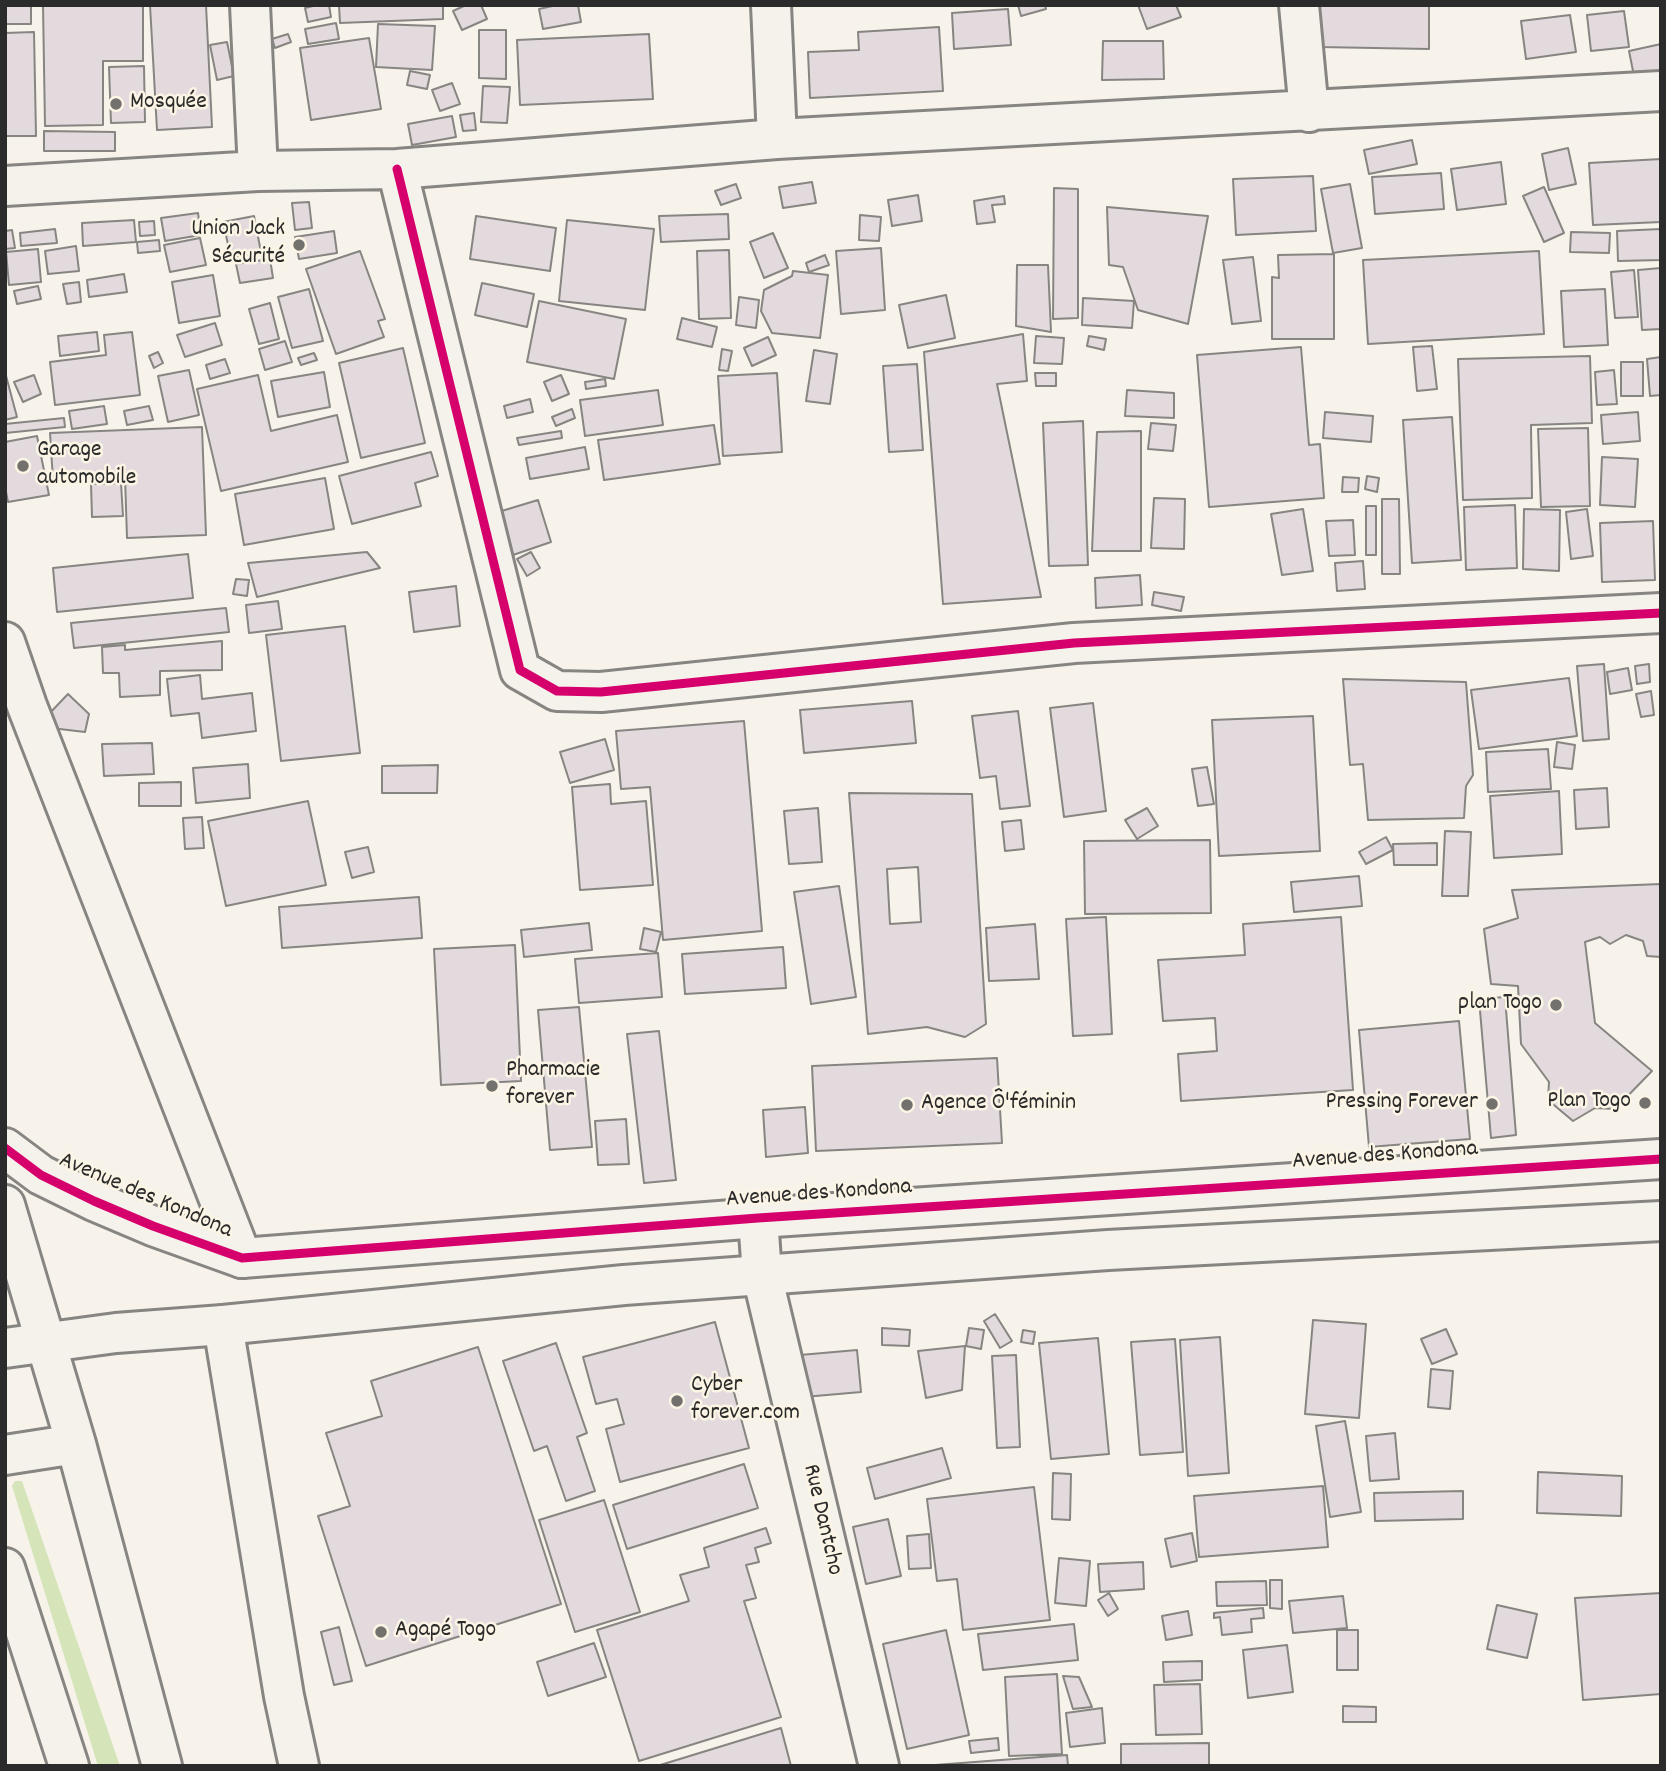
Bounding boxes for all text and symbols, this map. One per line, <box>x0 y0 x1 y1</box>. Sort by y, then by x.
place label: Mosquée <box>130 90 207 118</box>
marker: Mosquée <box>108 96 124 112</box>
place label: Union Jack Sécurité <box>191 217 285 273</box>
marker: Union Jack Sécurité <box>291 237 307 253</box>
place label: Garage automobile <box>37 438 136 494</box>
marker: Garage automobile <box>15 458 31 474</box>
place label: plan Togo <box>1458 991 1542 1019</box>
marker: plan Togo <box>1548 997 1564 1013</box>
place label: Pharmacie forever <box>506 1058 600 1114</box>
marker: Pharmacie forever <box>484 1078 500 1094</box>
place label: Plan Togo <box>1547 1089 1631 1117</box>
place label: Pressing Forever <box>1326 1090 1478 1118</box>
place label: Agence Ô'féminin <box>921 1091 1076 1119</box>
marker: Plan Togo <box>1637 1095 1653 1111</box>
marker: Pressing Forever <box>1484 1096 1500 1112</box>
marker: Agence Ô'féminin <box>899 1097 915 1113</box>
street label: Avenue des Kondona <box>1291 1136 1479 1178</box>
street label: Avenue des Kondona <box>54 1147 236 1247</box>
street label: Avenue des Kondona <box>725 1174 913 1216</box>
place label: Cyber forever.com <box>691 1373 800 1429</box>
marker: Cyber forever.com <box>669 1393 685 1409</box>
street label: Rue Dantcho <box>794 1462 848 1578</box>
place label: Agapé Togo <box>395 1618 496 1646</box>
marker: Agapé Togo <box>373 1624 389 1640</box>

